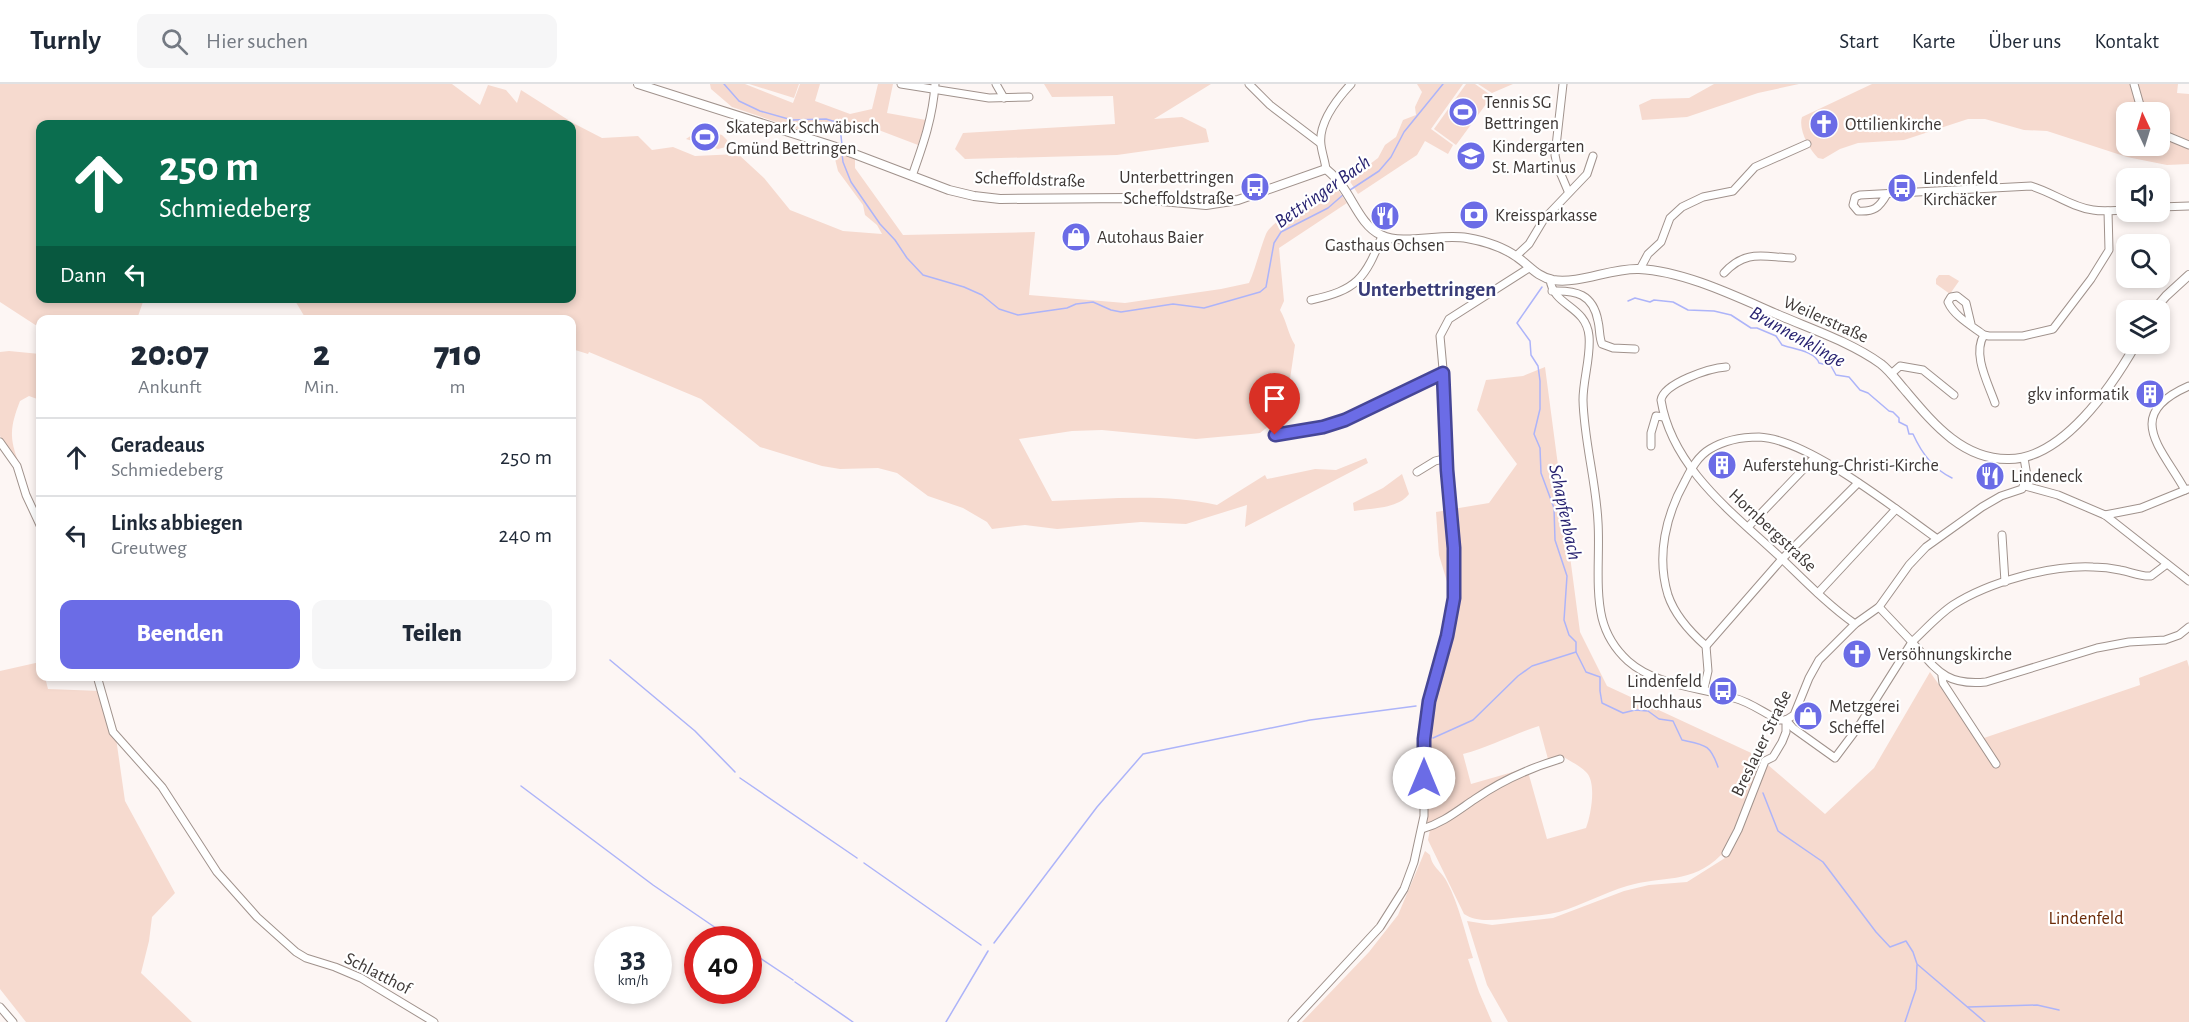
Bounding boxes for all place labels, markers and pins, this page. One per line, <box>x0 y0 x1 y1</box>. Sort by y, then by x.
place label: Tennis SG Bettringen <box>1484 94 1559 133</box>
sports icon: Tennis SG Bettringen <box>1447 96 1479 128</box>
church icon: Ottilienkirche <box>1808 108 1840 140</box>
place label: Ottilienkirche <box>1845 116 1942 134</box>
place label: Skatepark Schwäbisch Gmünd Bettringen <box>726 119 879 158</box>
sports icon: Skatepark Schwäbisch Gmünd Bettringen <box>689 121 721 153</box>
place label: Kindergarten St. Martinus <box>1492 138 1584 177</box>
school or university icon: Kindergarten St. Martinus <box>1455 140 1487 172</box>
place label: Unterbettringen Scheffoldstraße <box>1119 169 1234 208</box>
place label: Lindenfeld Kirchäcker <box>1923 170 1998 209</box>
bus stop icon: Unterbettringen Scheffoldstraße <box>1239 171 1271 203</box>
bus stop icon: Lindenfeld Kirchäcker <box>1886 172 1918 204</box>
bank icon: Kreissparkasse <box>1458 199 1490 231</box>
restaurant icon: Gasthaus Ochsen <box>1369 200 1401 232</box>
place label: Kreissparkasse <box>1495 207 1597 225</box>
shop icon: Autohaus Baier <box>1060 221 1092 253</box>
place label: Autohaus Baier <box>1097 229 1204 247</box>
place label: Gasthaus Ochsen <box>1325 237 1445 255</box>
pin <box>1249 373 1300 435</box>
building icon: gkv informatik <box>2134 378 2166 410</box>
place label: gkv informatik <box>2027 386 2130 404</box>
building icon: Auferstehung-Christi-Kirche <box>1706 449 1738 481</box>
place label: Auferstehung-Christi-Kirche <box>1743 457 1939 475</box>
restaurant icon: Lindeneck <box>1974 460 2006 492</box>
place label: Lindeneck <box>2011 468 2083 486</box>
church icon: Versöhnungskirche <box>1841 638 1873 670</box>
place label: Versöhnungskirche <box>1878 646 2012 664</box>
place label: Lindenfeld Hochhaus <box>1627 673 1702 712</box>
bus stop icon: Lindenfeld Hochhaus <box>1707 675 1739 707</box>
place label: Metzgerei Scheffel <box>1829 698 1900 737</box>
shop icon: Metzgerei Scheffel <box>1792 700 1824 732</box>

